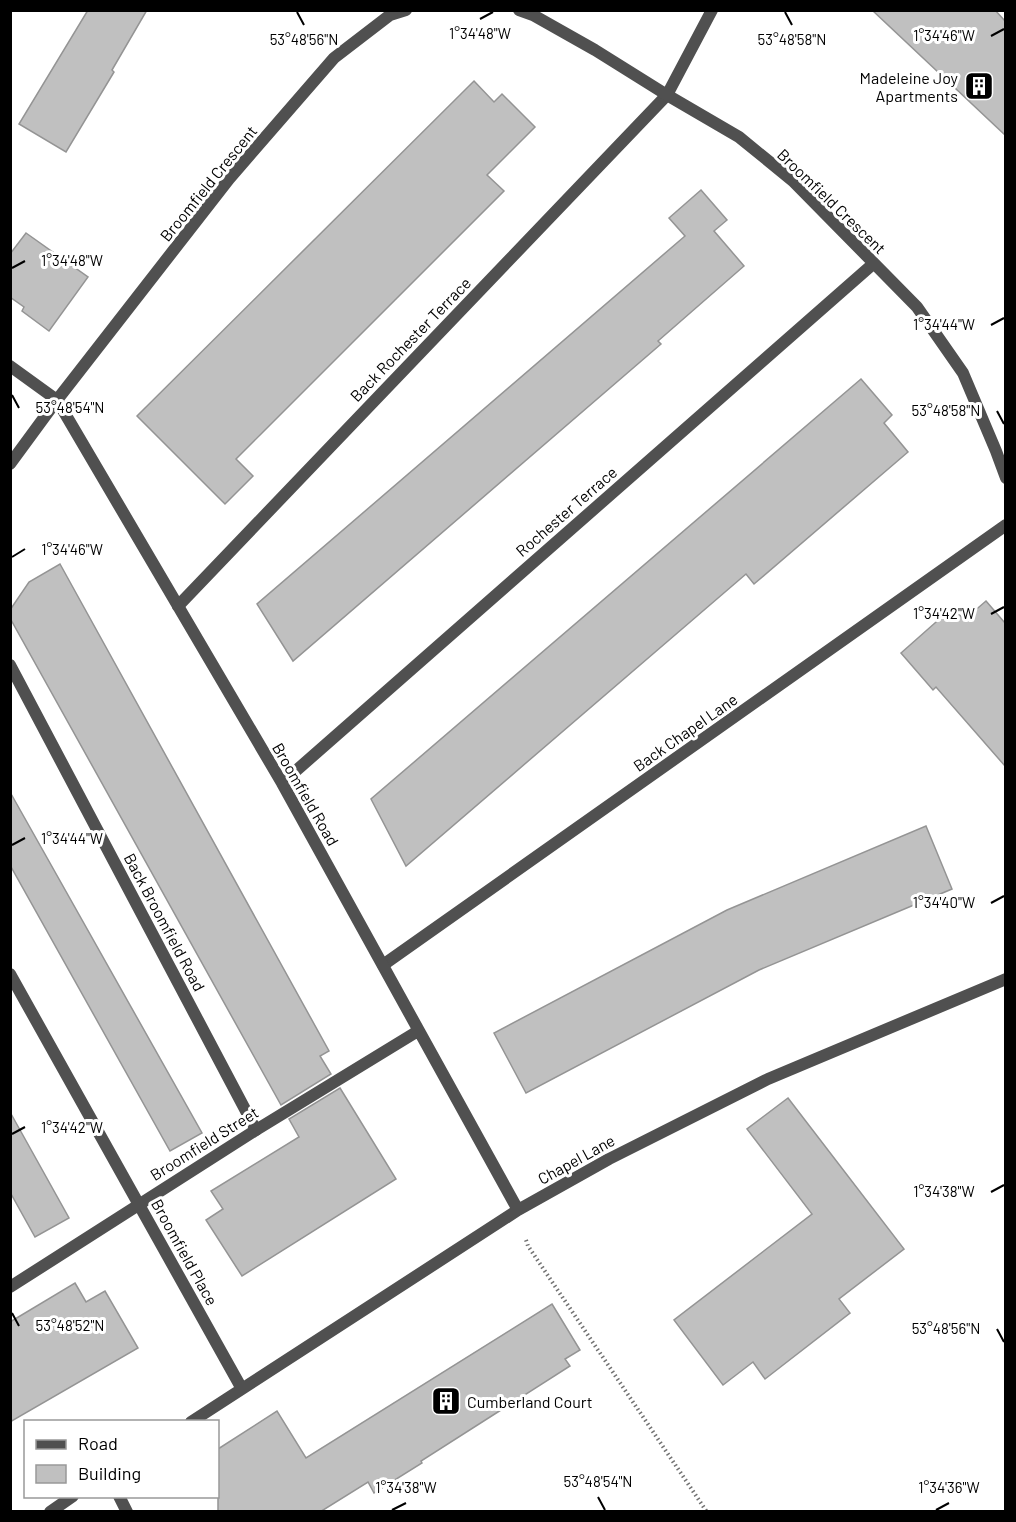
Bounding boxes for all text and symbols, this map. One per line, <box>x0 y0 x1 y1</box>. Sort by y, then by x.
text: 1°34'48"W <box>449 24 511 42</box>
text: 1°34'46"W <box>913 26 975 44</box>
text: 53°48'56"N <box>270 30 338 48</box>
text: 53°48'58"N <box>758 30 826 48</box>
place label: Madeleine Joy Apartments <box>860 68 959 105</box>
building icon: Madeleine Joy Apartments <box>963 70 995 102</box>
street label: Broomfield Crescent <box>156 121 260 245</box>
street label: Broomfield Crescent <box>774 144 890 258</box>
text: 1°34'48"W <box>41 251 103 269</box>
street label: Back Rochester Terrace <box>346 273 474 405</box>
text: 1°34'44"W <box>913 315 975 333</box>
text: 53°48'54"N <box>35 398 105 416</box>
text: 53°48'58"N <box>912 401 980 419</box>
street label: Rochester Terrace <box>512 462 620 560</box>
text: 1°34'46"W <box>41 540 103 558</box>
text: 1°34'42"W <box>913 604 975 622</box>
street label: Back Chapel Lane <box>629 689 741 775</box>
street label: Broomfield Road <box>269 739 343 849</box>
text: 1°34'44"W <box>41 829 103 847</box>
street label: Back Broomfield Road <box>121 850 209 994</box>
text: 1°34'40"W <box>913 893 975 911</box>
street label: Broomfield Street <box>146 1102 262 1184</box>
text: 1°34'42"W <box>41 1118 103 1136</box>
street label: Chapel Lane <box>534 1130 618 1188</box>
text: 1°34'38"W <box>913 1182 975 1200</box>
street label: Broomfield Place <box>148 1196 222 1308</box>
text: 53°48'52"N <box>35 1316 105 1334</box>
text: 53°48'56"N <box>912 1319 980 1337</box>
building icon: Cumberland Court <box>430 1385 462 1417</box>
place label: Cumberland Court <box>467 1392 593 1411</box>
legend <box>24 1420 219 1498</box>
text: Road <box>78 1432 118 1454</box>
text: Building <box>78 1462 141 1484</box>
text: 53°48'54"N <box>563 1472 633 1490</box>
text: 1°34'38"W <box>375 1478 437 1496</box>
text: 1°34'36"W <box>918 1478 980 1496</box>

